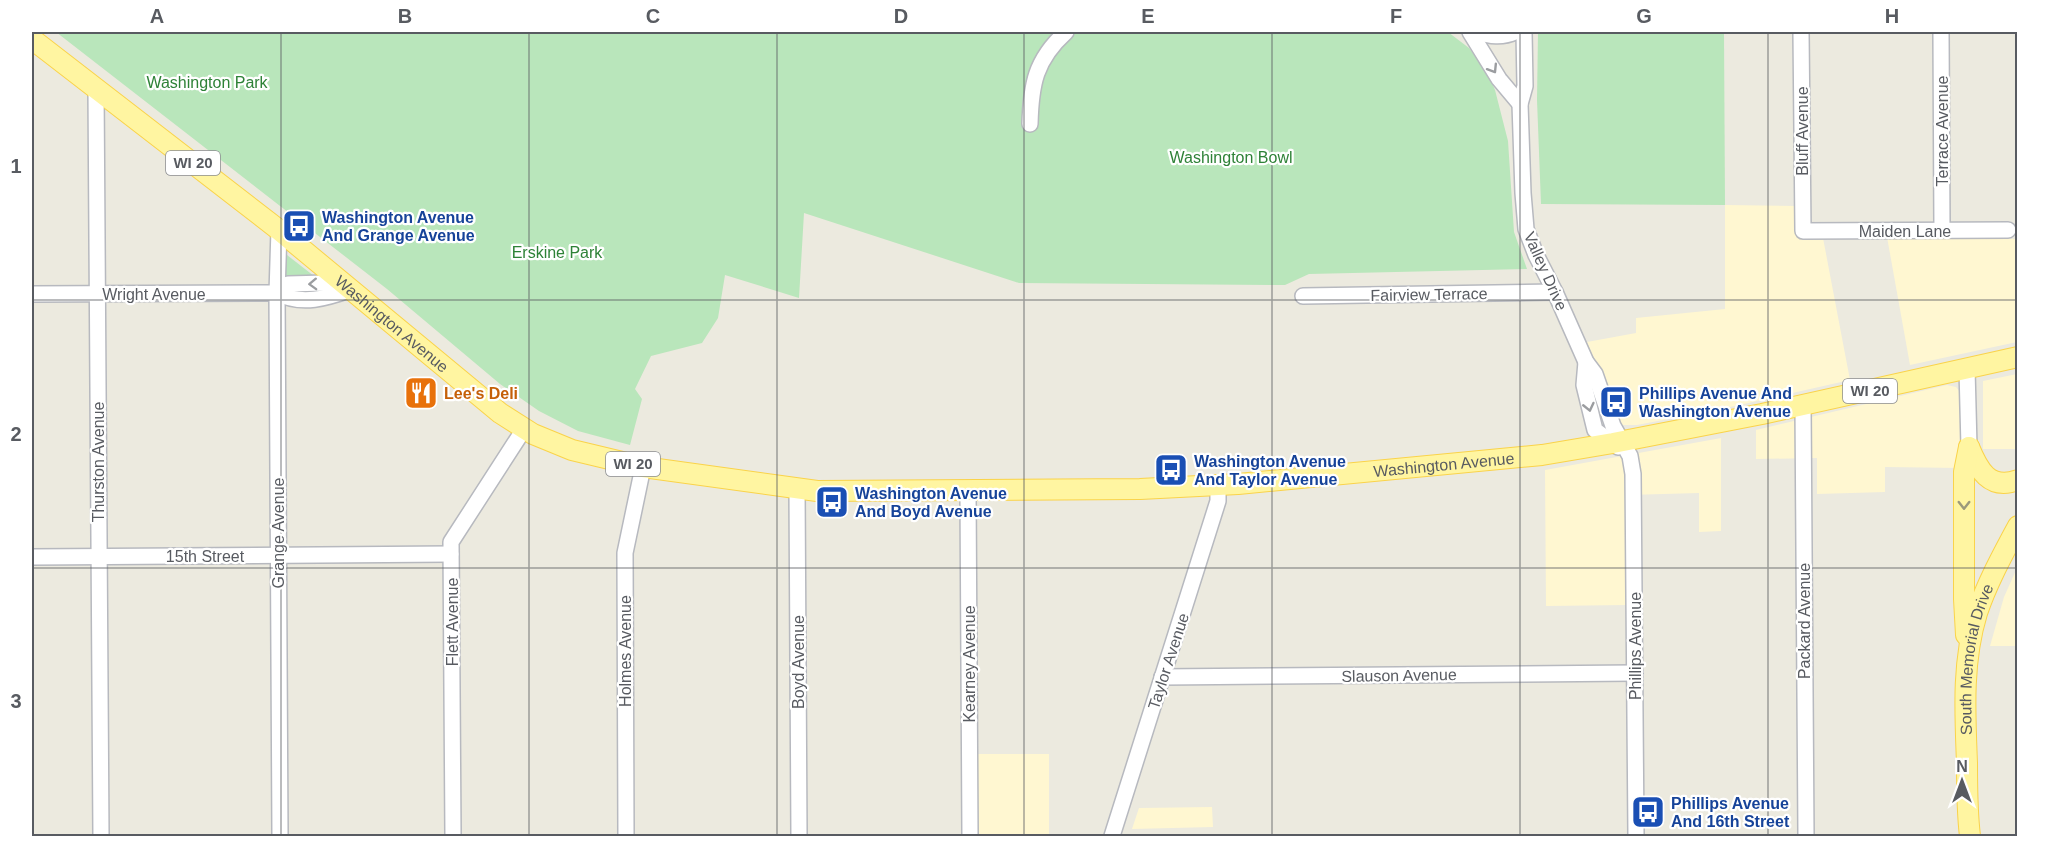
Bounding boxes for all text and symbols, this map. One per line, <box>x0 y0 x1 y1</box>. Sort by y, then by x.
text: A <box>150 5 164 27</box>
text: B <box>398 5 412 27</box>
text: C <box>646 5 660 27</box>
text: D <box>894 5 908 27</box>
text: E <box>1141 5 1155 27</box>
text: F <box>1390 5 1402 27</box>
text: G <box>1636 5 1652 27</box>
text: H <box>1885 5 1899 27</box>
one-way arrow <box>1486 63 1498 73</box>
park label: Washington Park <box>146 74 269 91</box>
street label: Terrace Avenue <box>1934 75 1951 186</box>
street label: Bluff Avenue <box>1794 86 1811 176</box>
park label: Washington Bowl <box>1169 149 1293 166</box>
road number: WI 20 <box>166 151 220 175</box>
text: 1 <box>10 155 22 177</box>
bus stop icon: Washington Avenue And Grange Avenue <box>281 208 317 244</box>
place label: Washington Avenue And Grange Avenue <box>322 209 475 244</box>
street label: Maiden Lane <box>1859 223 1951 240</box>
street label: Valley Drive <box>1521 229 1570 313</box>
park label: Erskine Park <box>512 244 603 261</box>
street label: Washington Avenue <box>332 272 452 376</box>
one-way arrow <box>309 277 318 290</box>
street label: Fairview Terrace <box>1370 285 1488 304</box>
street label: Wright Avenue <box>102 286 206 303</box>
restaurant icon: Lee's Deli <box>403 375 439 411</box>
road number: WI 20 <box>1843 379 1897 403</box>
bus stop icon: Phillips Avenue And Washington Avenue <box>1598 384 1634 420</box>
place label: Lee's Deli <box>444 385 518 402</box>
place label: Phillips Avenue And Washington Avenue <box>1639 385 1792 420</box>
street label: Thurston Avenue <box>90 402 107 522</box>
one-way arrow <box>1582 402 1595 412</box>
text: 2 <box>10 423 22 445</box>
street label: Washington Avenue <box>1373 450 1515 480</box>
road number: WI 20 <box>606 452 660 476</box>
bus stop icon: Washington Avenue And Taylor Avenue <box>1153 452 1189 488</box>
place label: Washington Avenue And Taylor Avenue <box>1194 453 1346 488</box>
street label: Grange Avenue <box>270 477 287 588</box>
bus stop icon: Washington Avenue And Boyd Avenue <box>814 484 850 520</box>
place label: Washington Avenue And Boyd Avenue <box>855 485 1007 520</box>
one-way arrow <box>1958 500 1970 509</box>
street label: 15th Street <box>166 548 245 565</box>
street label: Packard Avenue <box>1796 563 1813 679</box>
street label: Flett Avenue <box>444 578 461 666</box>
street label: South Memorial Drive <box>1957 581 1997 735</box>
street label: Phillips Avenue <box>1627 592 1644 700</box>
street label: Holmes Avenue <box>617 595 634 707</box>
street label: Kearney Avenue <box>961 605 978 723</box>
street label: Taylor Avenue <box>1145 611 1192 711</box>
street label: Boyd Avenue <box>790 615 807 709</box>
street label: Slauson Avenue <box>1341 666 1457 685</box>
text: 3 <box>10 690 22 712</box>
north arrow <box>1932 751 1992 811</box>
text: N <box>1956 758 1968 775</box>
bus stop icon: Phillips Avenue And 16th Street <box>1630 794 1666 830</box>
place label: Phillips Avenue And 16th Street <box>1671 795 1790 830</box>

